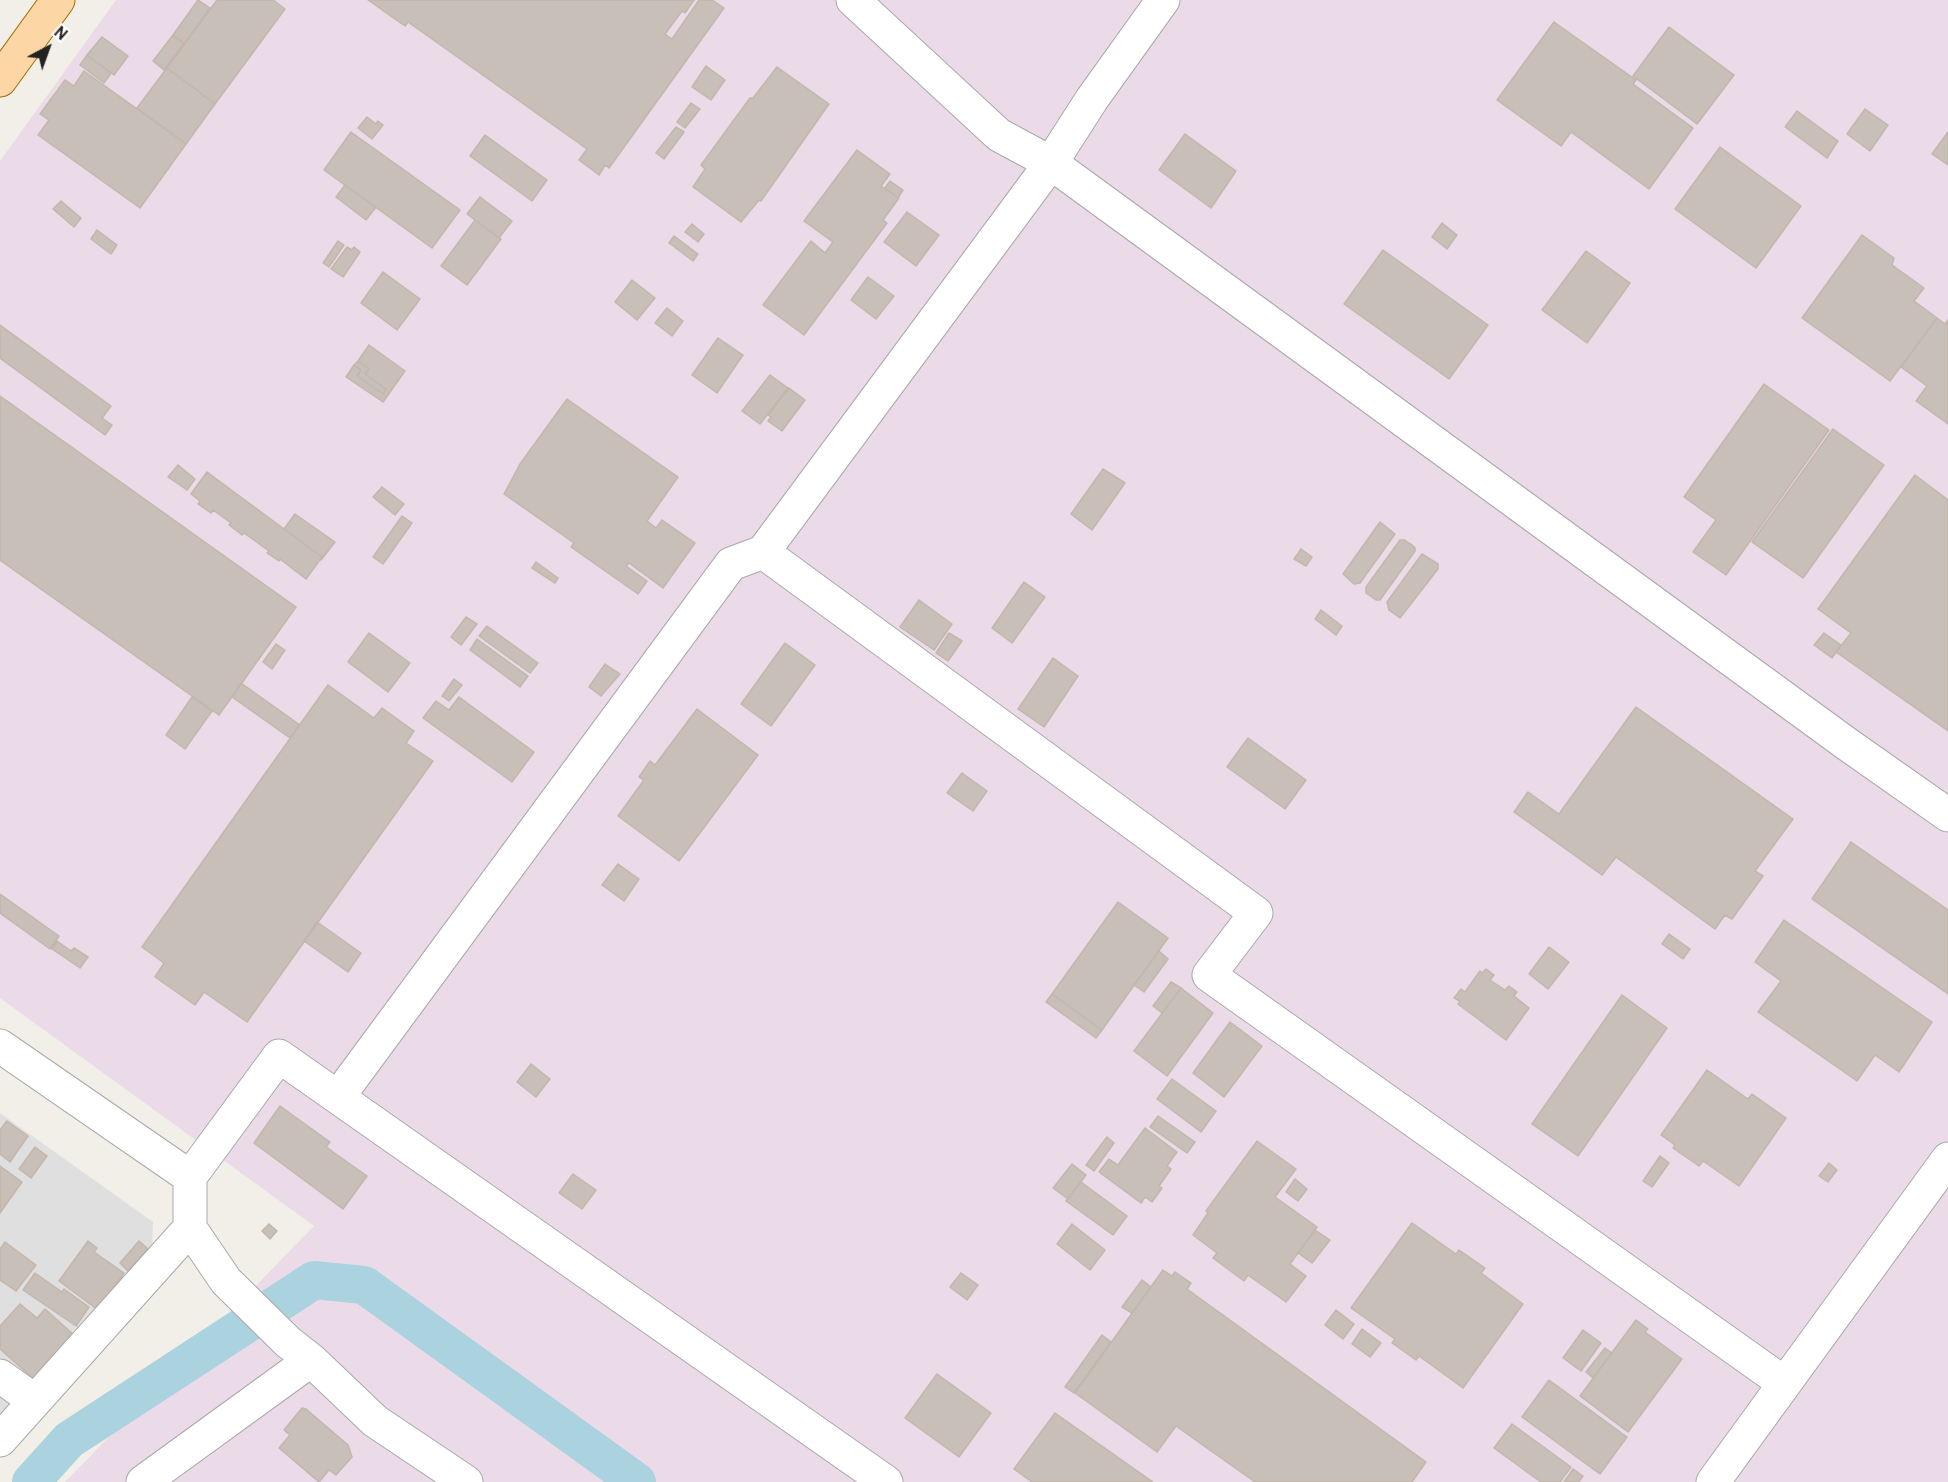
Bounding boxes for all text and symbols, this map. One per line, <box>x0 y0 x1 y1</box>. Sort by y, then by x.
north arrow <box>18 18 78 78</box>
text: N <box>49 23 71 46</box>

